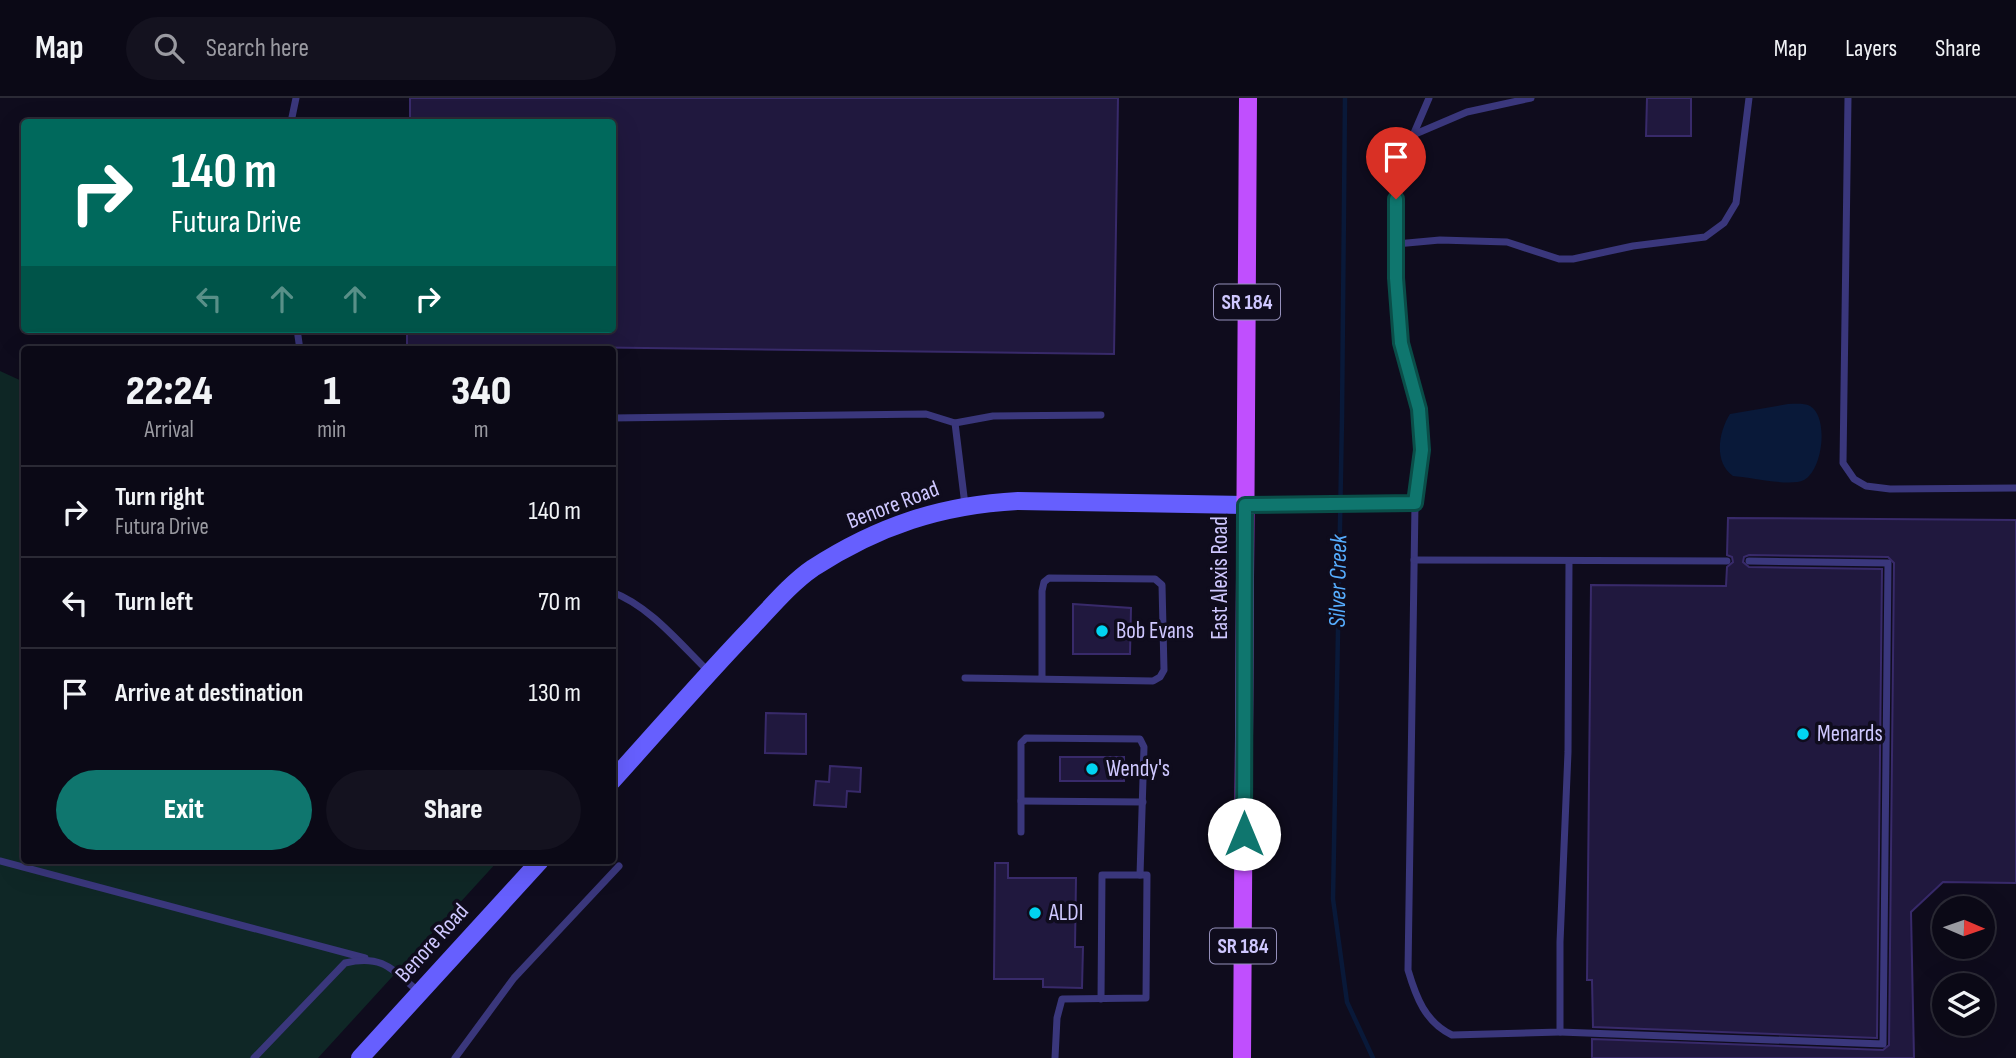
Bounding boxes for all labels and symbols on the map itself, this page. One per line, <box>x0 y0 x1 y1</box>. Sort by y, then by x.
pin <box>1366 127 1426 199</box>
road number: SR 184 <box>1214 284 1280 320</box>
street label: Benore Road <box>843 475 943 535</box>
street label: East Alexis Road <box>1206 516 1234 640</box>
water label: Silver Creek <box>1323 533 1353 628</box>
place label: Bob Evans <box>1116 617 1194 645</box>
marker: Bob Evans <box>1094 623 1110 639</box>
place label: Menards <box>1817 720 1883 748</box>
marker: Menards <box>1795 726 1811 742</box>
place label: Wendy's <box>1106 755 1170 783</box>
marker: Wendy's <box>1084 761 1100 777</box>
position arrow <box>1207 797 1281 871</box>
north arrow <box>1932 896 1995 959</box>
street label: Benore Road <box>389 898 475 988</box>
place label: ALDI <box>1048 899 1083 927</box>
marker: ALDI <box>1027 905 1043 921</box>
road number: SR 184 <box>1210 928 1276 964</box>

